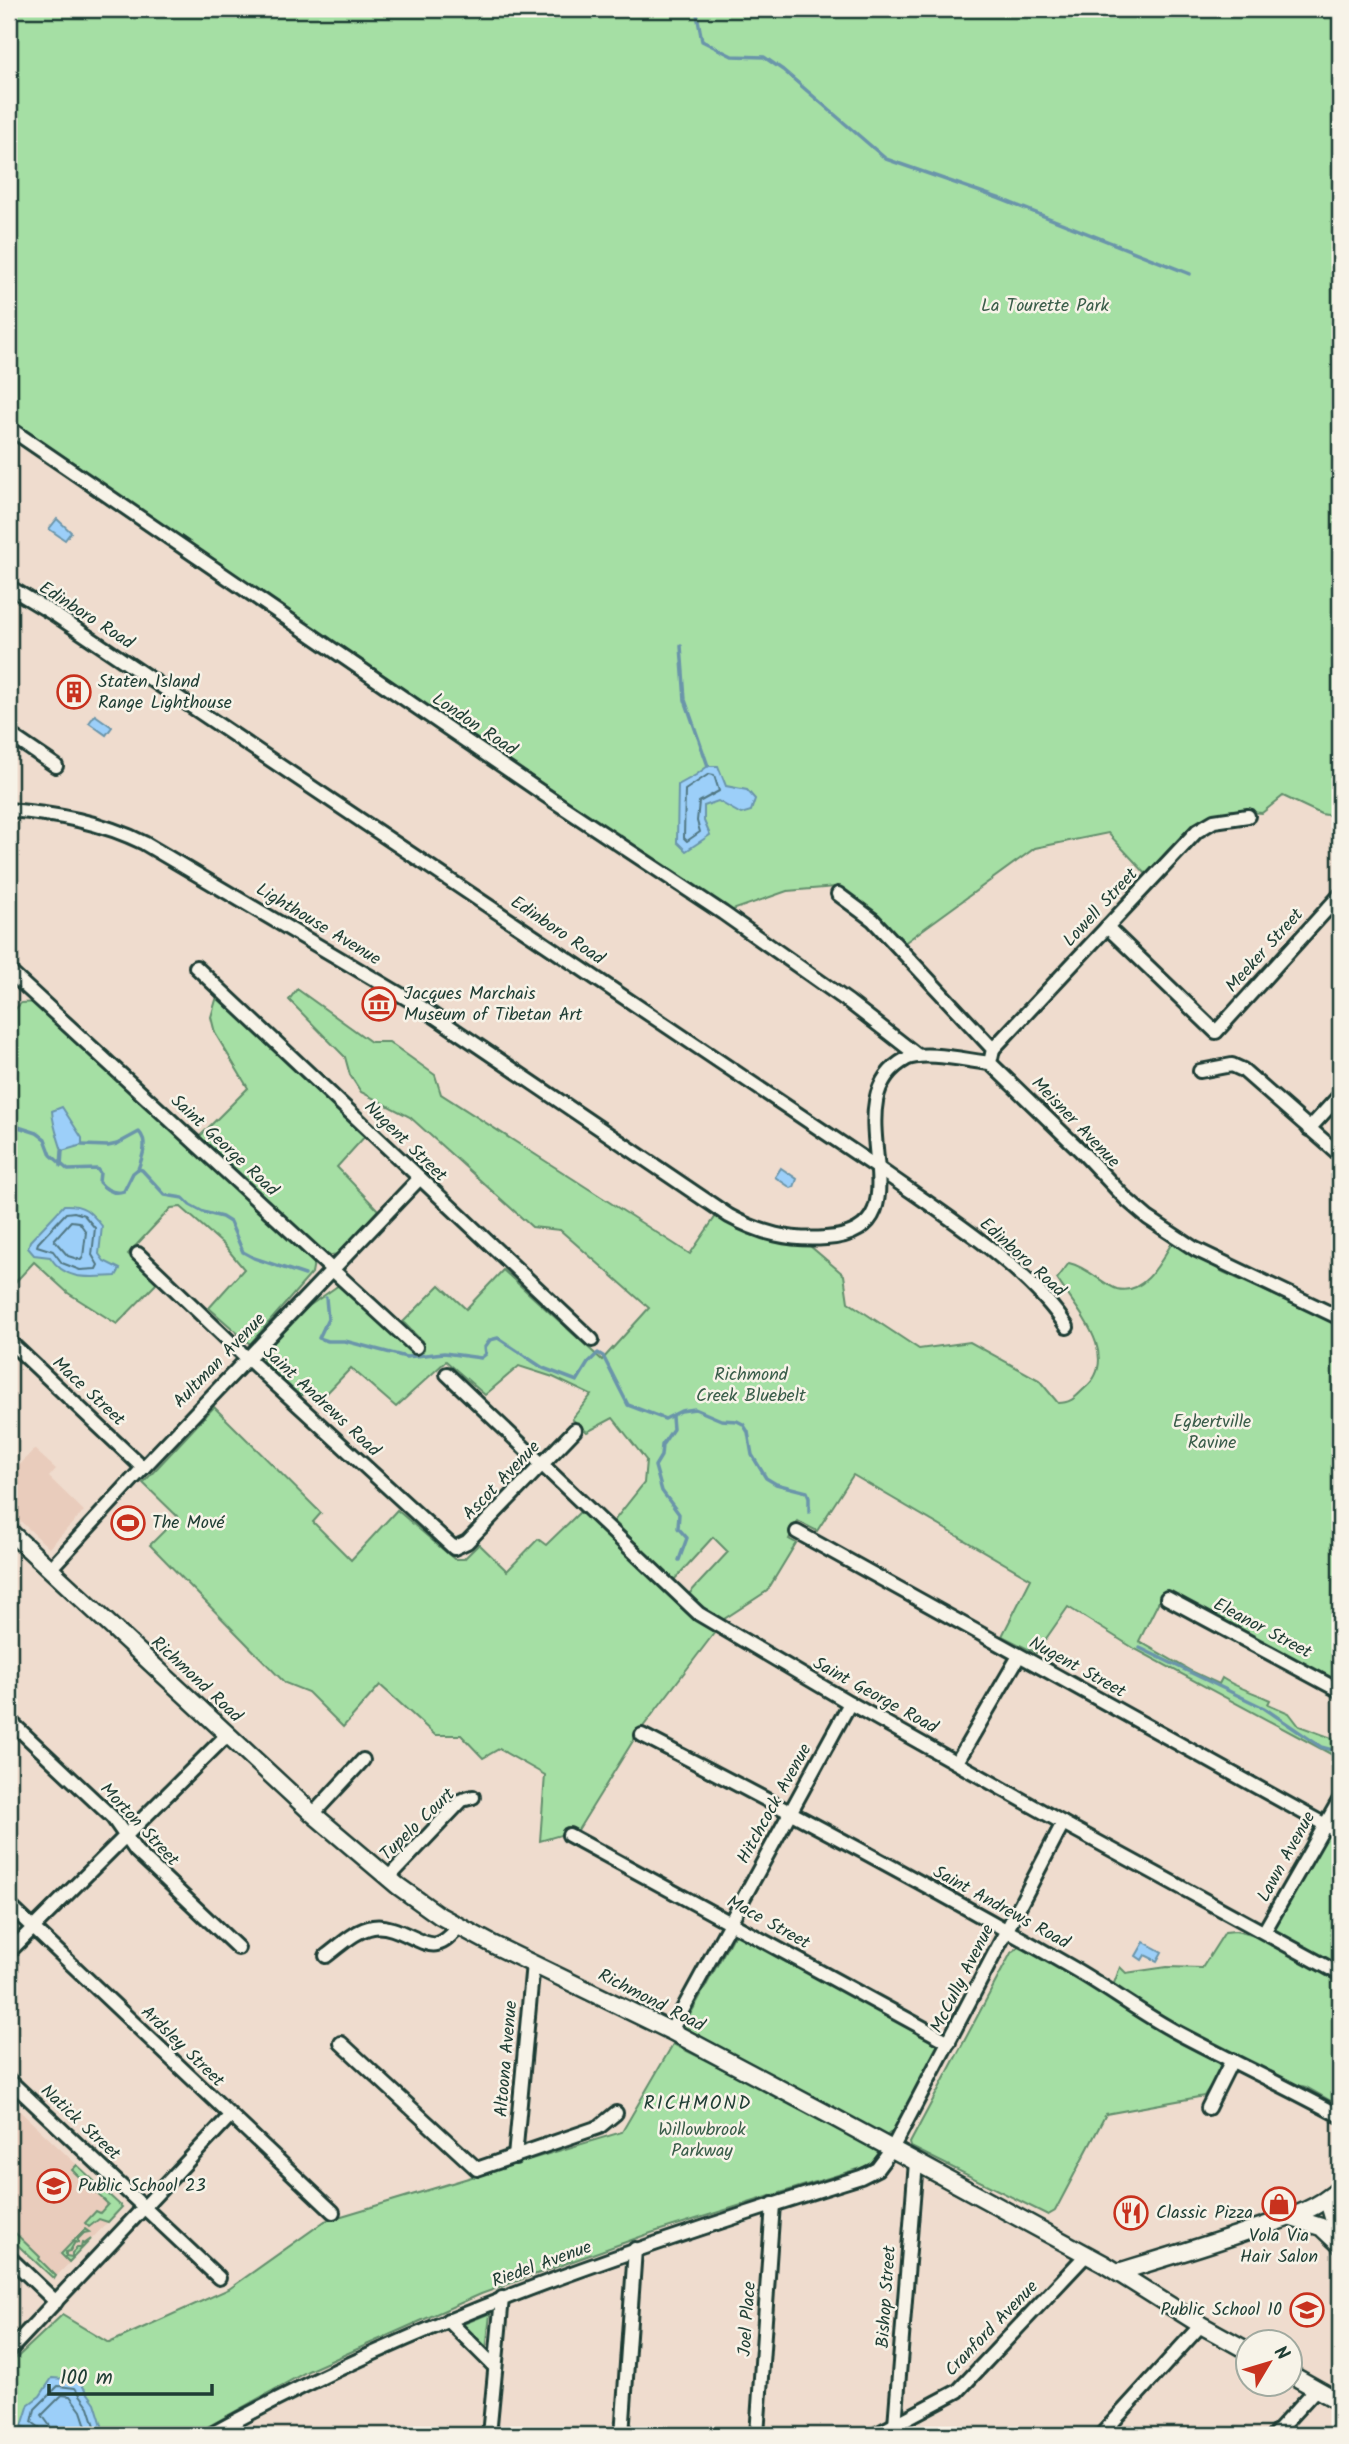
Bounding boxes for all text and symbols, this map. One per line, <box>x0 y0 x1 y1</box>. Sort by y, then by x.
park label: La Tourette Park <box>981 292 1109 321</box>
street label: Edinboro Road <box>33 574 140 658</box>
place label: Staten Island Range Lighthouse <box>98 668 232 718</box>
building icon: Staten Island Range Lighthouse <box>55 673 93 711</box>
street label: London Road <box>425 686 523 765</box>
street label: Lowell Street <box>1056 861 1146 954</box>
street label: Lighthouse Avenue <box>250 876 386 974</box>
street label: Edinboro Road <box>504 889 611 974</box>
street label: Meeker Street <box>1219 901 1312 1000</box>
place label: Jacques Marchais Museum of Tibetan Art <box>404 980 584 1030</box>
museum icon: Jacques Marchais Museum of Tibetan Art <box>360 985 398 1023</box>
street label: Meisner Avenue <box>1024 1070 1126 1176</box>
street label: Saint George Road <box>163 1088 286 1205</box>
street label: Nugent Street <box>356 1094 454 1190</box>
street label: Edinboro Road <box>972 1211 1073 1306</box>
street label: Aultman Avenue <box>167 1306 273 1416</box>
street label: Saint Andrews Road <box>255 1339 387 1465</box>
street label: Mace Street <box>45 1350 132 1435</box>
park label: Richmond Creek Bluebelt <box>696 1361 807 1411</box>
park label: Egbertville Ravine <box>1173 1408 1251 1458</box>
street label: Ascot Avenue <box>456 1434 548 1528</box>
sports icon: The Mové <box>109 1504 147 1542</box>
place label: The Mové <box>152 1509 226 1538</box>
street label: Eleanor Street <box>1207 1591 1317 1668</box>
street label: Nugent Street <box>1023 1629 1132 1707</box>
street label: Richmond Road <box>143 1630 249 1731</box>
street label: Saint George Road <box>807 1650 944 1743</box>
street label: Hitchcock Avenue <box>730 1738 820 1870</box>
street label: Morton Street <box>92 1776 186 1874</box>
street label: Tupelo Court <box>374 1781 463 1869</box>
street label: Lawn Avenue <box>1250 1806 1324 1908</box>
street label: Saint Andrews Road <box>927 1858 1076 1958</box>
street label: Mace Street <box>721 1888 816 1958</box>
street label: McCully Avenue <box>923 1919 1003 2039</box>
street label: Richmond Road <box>592 1962 711 2041</box>
street label: Ardsley Street <box>133 1999 231 2095</box>
street label: Altoona Avenue <box>487 2000 527 2118</box>
street label: Natick Street <box>33 2078 128 2169</box>
district label: RICHMOND <box>644 2089 752 2119</box>
park label: Willowbrook Parkway <box>658 2116 746 2166</box>
school or university icon: Public School 23 <box>35 2167 73 2205</box>
place label: Public School 23 <box>78 2172 206 2201</box>
shop icon: Vola Via Hair Salon <box>1260 2185 1298 2223</box>
restaurant icon: Classic Pizza <box>1112 2194 1150 2232</box>
place label: Classic Pizza <box>1156 2199 1253 2228</box>
place label: Vola Via Hair Salon <box>1240 2222 1318 2272</box>
street label: Riedel Avenue <box>488 2233 596 2297</box>
street label: Bishop Street <box>869 2244 905 2349</box>
street label: Cranford Avenue <box>938 2274 1046 2384</box>
street label: Joel Place <box>731 2281 765 2357</box>
school or university icon: Public School 10 <box>1288 2291 1326 2329</box>
place label: Public School 10 <box>1160 2296 1282 2325</box>
north arrow <box>1234 2328 1304 2398</box>
text: N <box>1265 2340 1296 2368</box>
scale bar <box>49 2353 212 2397</box>
text: 100 m <box>60 2362 113 2395</box>

